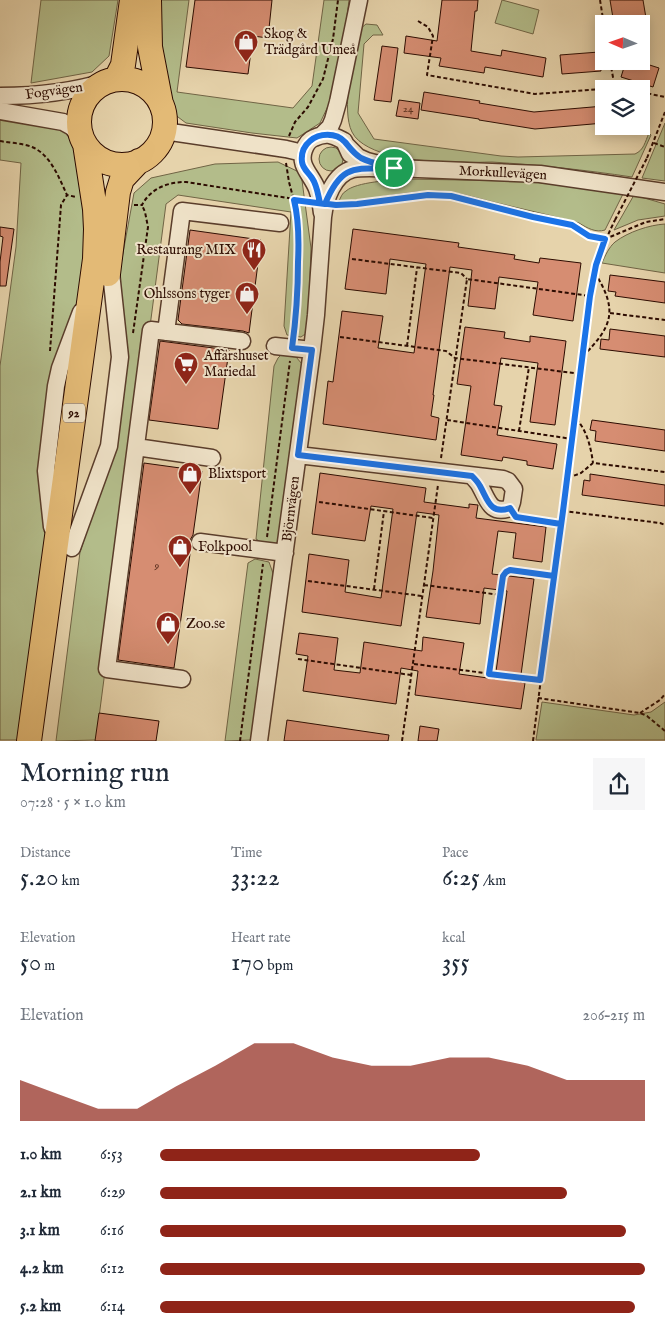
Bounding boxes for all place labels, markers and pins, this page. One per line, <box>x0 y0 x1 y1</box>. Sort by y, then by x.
place label: Skog & Trädgård Umeå <box>264 25 357 59</box>
shop icon: Skog & Trädgård Umeå <box>233 29 259 63</box>
pin <box>373 147 415 189</box>
restaurant icon: Restaurang MIX <box>241 237 267 271</box>
place label: Restaurang MIX <box>136 241 237 259</box>
shop icon: Ohlssons tyger <box>234 281 260 315</box>
place label: Ohlssons tyger <box>144 285 230 303</box>
place label: Affärshuset Mariedal <box>203 347 269 381</box>
supermarket icon: Affärshuset Mariedal <box>173 351 199 385</box>
shop icon: Blixtsport <box>177 461 203 495</box>
place label: Blixtsport <box>208 465 267 483</box>
shop icon: Folkpool <box>167 534 193 568</box>
place label: Folkpool <box>198 538 252 556</box>
shop icon: Zoo.se <box>155 611 181 645</box>
place label: Zoo.se <box>186 615 226 633</box>

